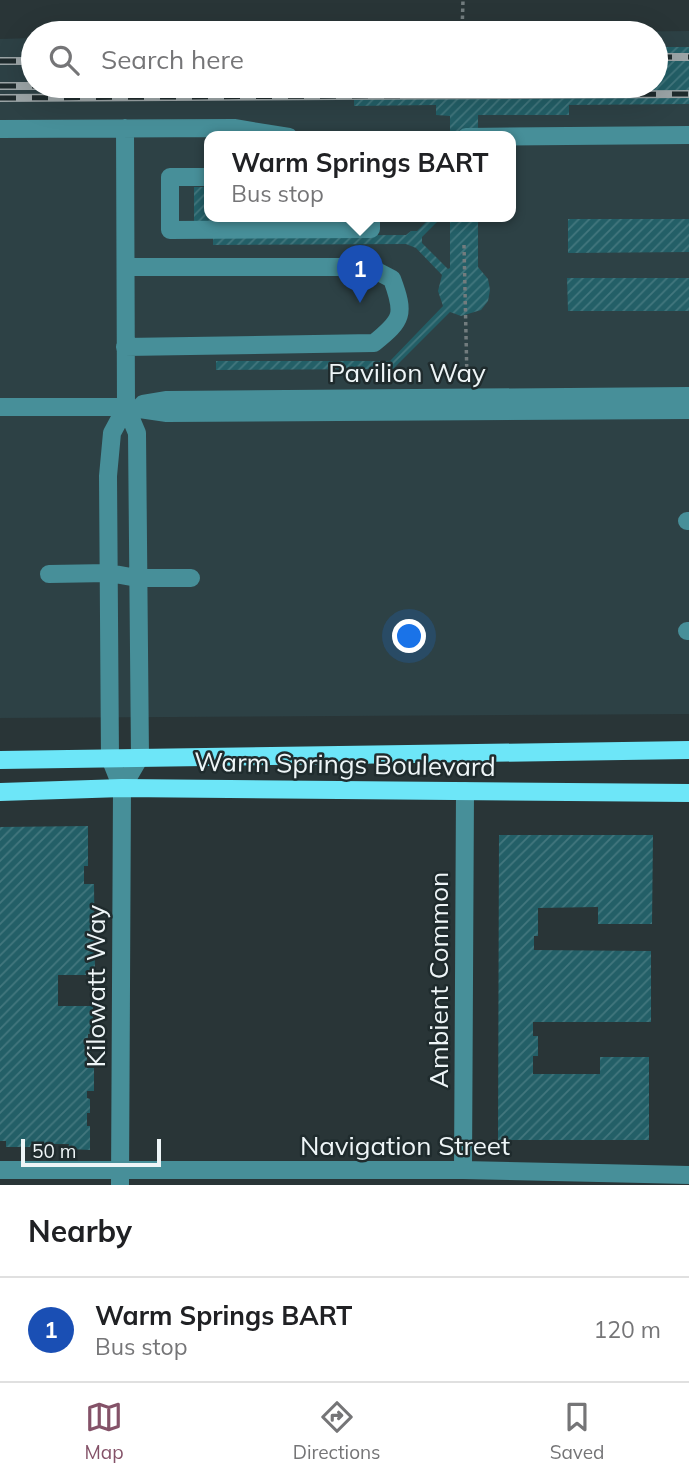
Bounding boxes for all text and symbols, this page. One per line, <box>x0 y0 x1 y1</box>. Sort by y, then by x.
search box <box>21 21 668 98</box>
icon: search <box>45 41 83 79</box>
text: Search here <box>101 43 244 76</box>
popup <box>204 131 516 222</box>
text: Warm Springs BART <box>231 146 489 179</box>
text: Bus stop <box>231 179 324 208</box>
pin: 1 <box>337 245 383 303</box>
street label: Pavilion Way <box>328 356 486 389</box>
your location <box>392 619 426 653</box>
street label: Warm Springs Boulevard <box>194 745 496 783</box>
street label: Ambient Common <box>422 872 455 1088</box>
street label: Kilowatt Way <box>79 904 112 1067</box>
street label: Navigation Street <box>300 1129 510 1162</box>
scale bar <box>21 1136 161 1168</box>
text: 50 m <box>32 1139 76 1163</box>
text: Nearby <box>28 1212 132 1250</box>
text: Warm Springs BART <box>95 1299 352 1332</box>
text: 1 <box>44 1315 58 1344</box>
text: 120 m <box>593 1315 661 1344</box>
text: Bus stop <box>95 1332 187 1361</box>
tab: Map <box>85 1398 124 1464</box>
tab: Directions <box>293 1398 381 1464</box>
tab: Saved <box>550 1398 604 1464</box>

